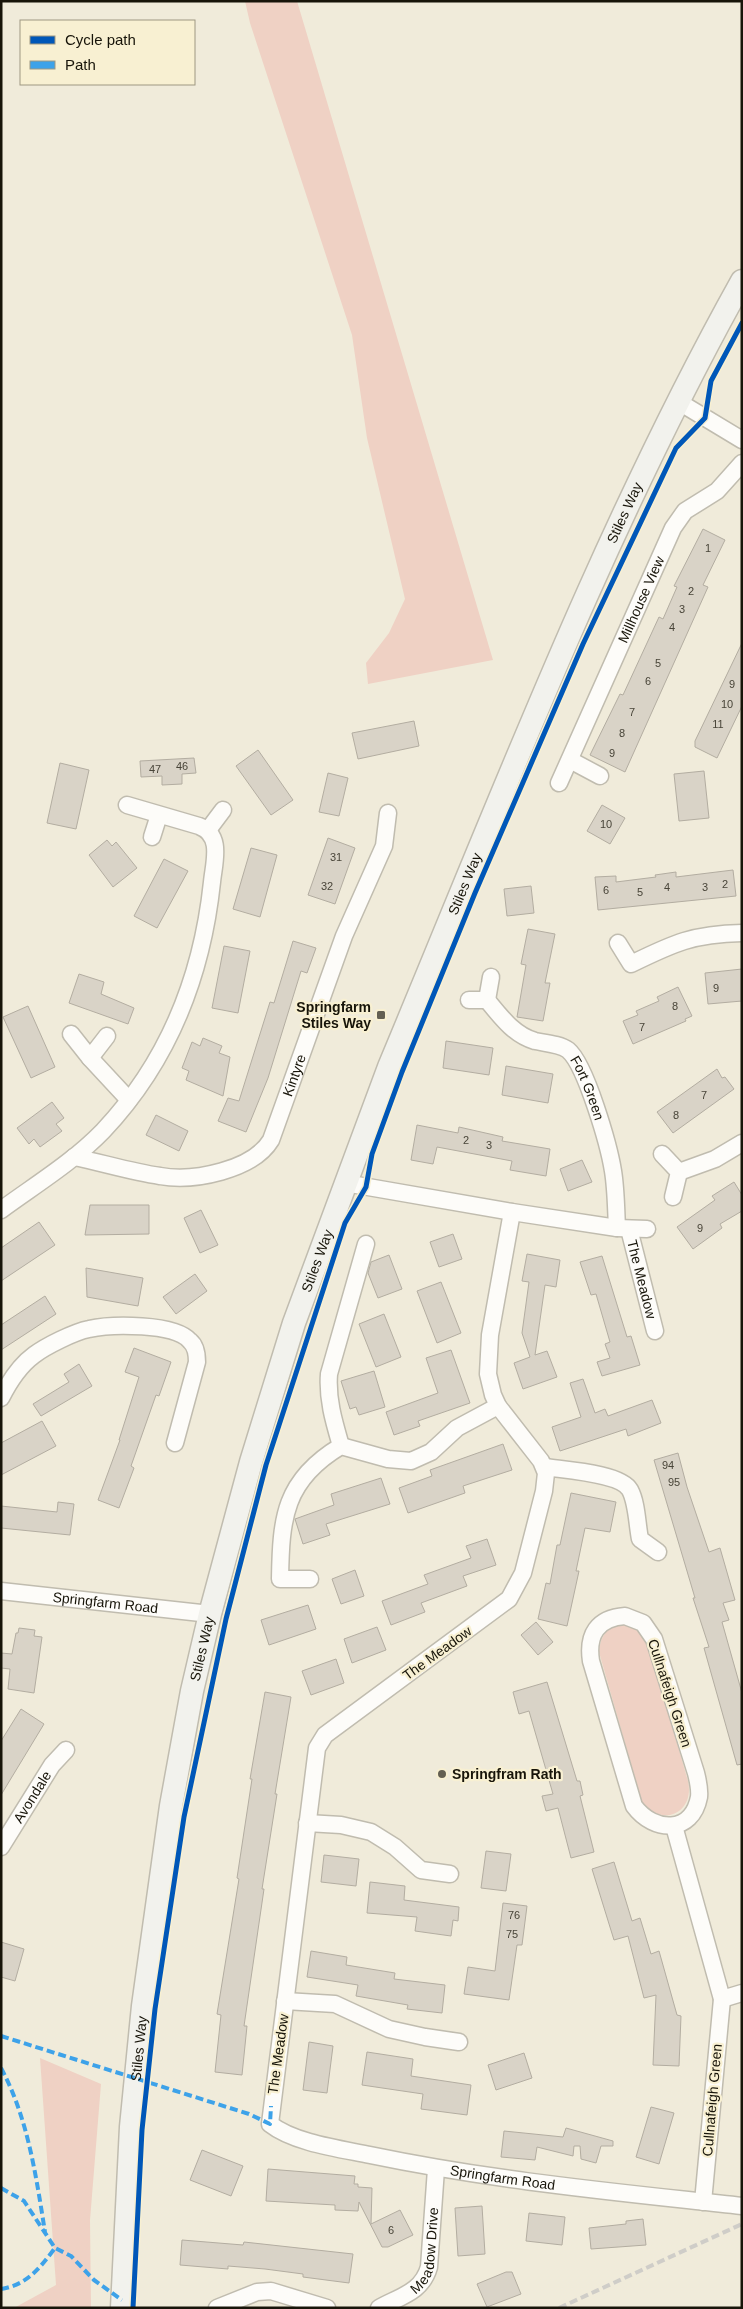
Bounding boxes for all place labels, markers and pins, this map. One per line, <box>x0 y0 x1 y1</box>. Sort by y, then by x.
place label: Springfarm Stiles Way <box>296 999 371 1031</box>
marker: Springfarm Stiles Way <box>375 1009 387 1021</box>
place label: Springfram Rath <box>452 1766 562 1782</box>
marker: Springfram Rath <box>436 1768 448 1780</box>

